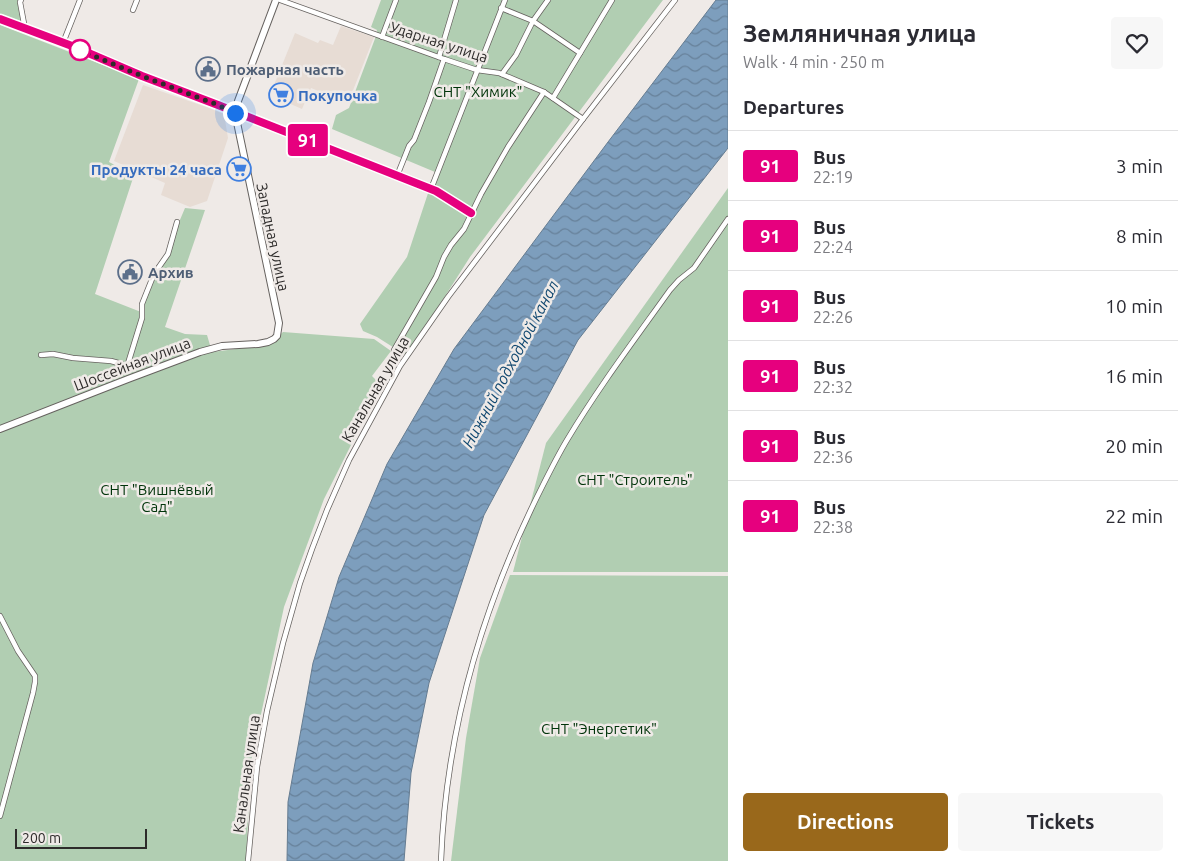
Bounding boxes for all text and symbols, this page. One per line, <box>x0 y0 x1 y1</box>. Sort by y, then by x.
button: heart <box>1111 17 1163 69</box>
street label: Ударная улица <box>388 18 490 66</box>
text: Земляничная улица <box>743 20 976 47</box>
unlabelled marker <box>69 39 91 61</box>
text: Walk · 4 min · 250 m <box>743 53 885 71</box>
public building icon: Пожарная часть <box>195 56 221 82</box>
place label: Пожарная часть <box>226 61 344 78</box>
supermarket icon: Покупочка <box>268 82 294 108</box>
park label: СНТ "Химик" <box>433 83 523 100</box>
place label: Покупочка <box>298 87 377 104</box>
text: Departures <box>743 96 844 118</box>
your location <box>223 101 248 126</box>
line badge: 91 <box>286 124 330 156</box>
text: 91 <box>298 130 318 150</box>
text: Bus <box>813 146 846 168</box>
text: 3 min <box>1116 155 1163 177</box>
supermarket icon: Продукты 24 часа <box>226 156 252 182</box>
text: 91 <box>760 156 781 176</box>
place label: Продукты 24 часа <box>91 161 222 178</box>
text: 22:19 <box>813 168 853 186</box>
street label: Западная улица <box>253 181 293 293</box>
text: Bus <box>813 216 846 238</box>
text: 8 min <box>1116 225 1163 247</box>
text: 91 <box>760 226 781 246</box>
text: 22:24 <box>813 238 853 256</box>
public building icon: Архив <box>117 259 143 285</box>
place label: Архив <box>148 264 194 281</box>
water label: Нижний подходной канал <box>458 277 562 451</box>
text: Bus <box>813 286 846 308</box>
text: 10 min <box>1105 295 1163 317</box>
text: 91 <box>760 296 781 316</box>
text: 22:26 <box>813 308 853 326</box>
street label: Канальная улица <box>338 333 412 445</box>
street label: Шоссейная улица <box>71 334 193 394</box>
text: Bus <box>813 356 846 378</box>
text: 16 min <box>1105 365 1163 387</box>
text: 91 <box>760 366 781 386</box>
text: 22:32 <box>813 378 853 396</box>
text: Bus <box>813 426 846 448</box>
text: 20 min <box>1105 435 1163 457</box>
text: 91 <box>760 436 781 456</box>
text: 22:36 <box>813 448 853 466</box>
park label: СНТ "Строитель" <box>577 471 693 488</box>
park label: СНТ "Вишнёвый Сад" <box>100 481 214 515</box>
text: Bus <box>813 496 846 518</box>
text: 22 min <box>1105 505 1163 527</box>
text: 91 <box>760 506 781 526</box>
text: 22:38 <box>813 518 853 536</box>
street label: Канальная улица <box>229 714 263 834</box>
park label: СНТ "Энергетик" <box>541 720 657 737</box>
button: Directions <box>743 793 948 851</box>
button: Tickets <box>958 793 1163 851</box>
scale bar <box>15 826 148 849</box>
text: 200 m <box>22 830 61 846</box>

